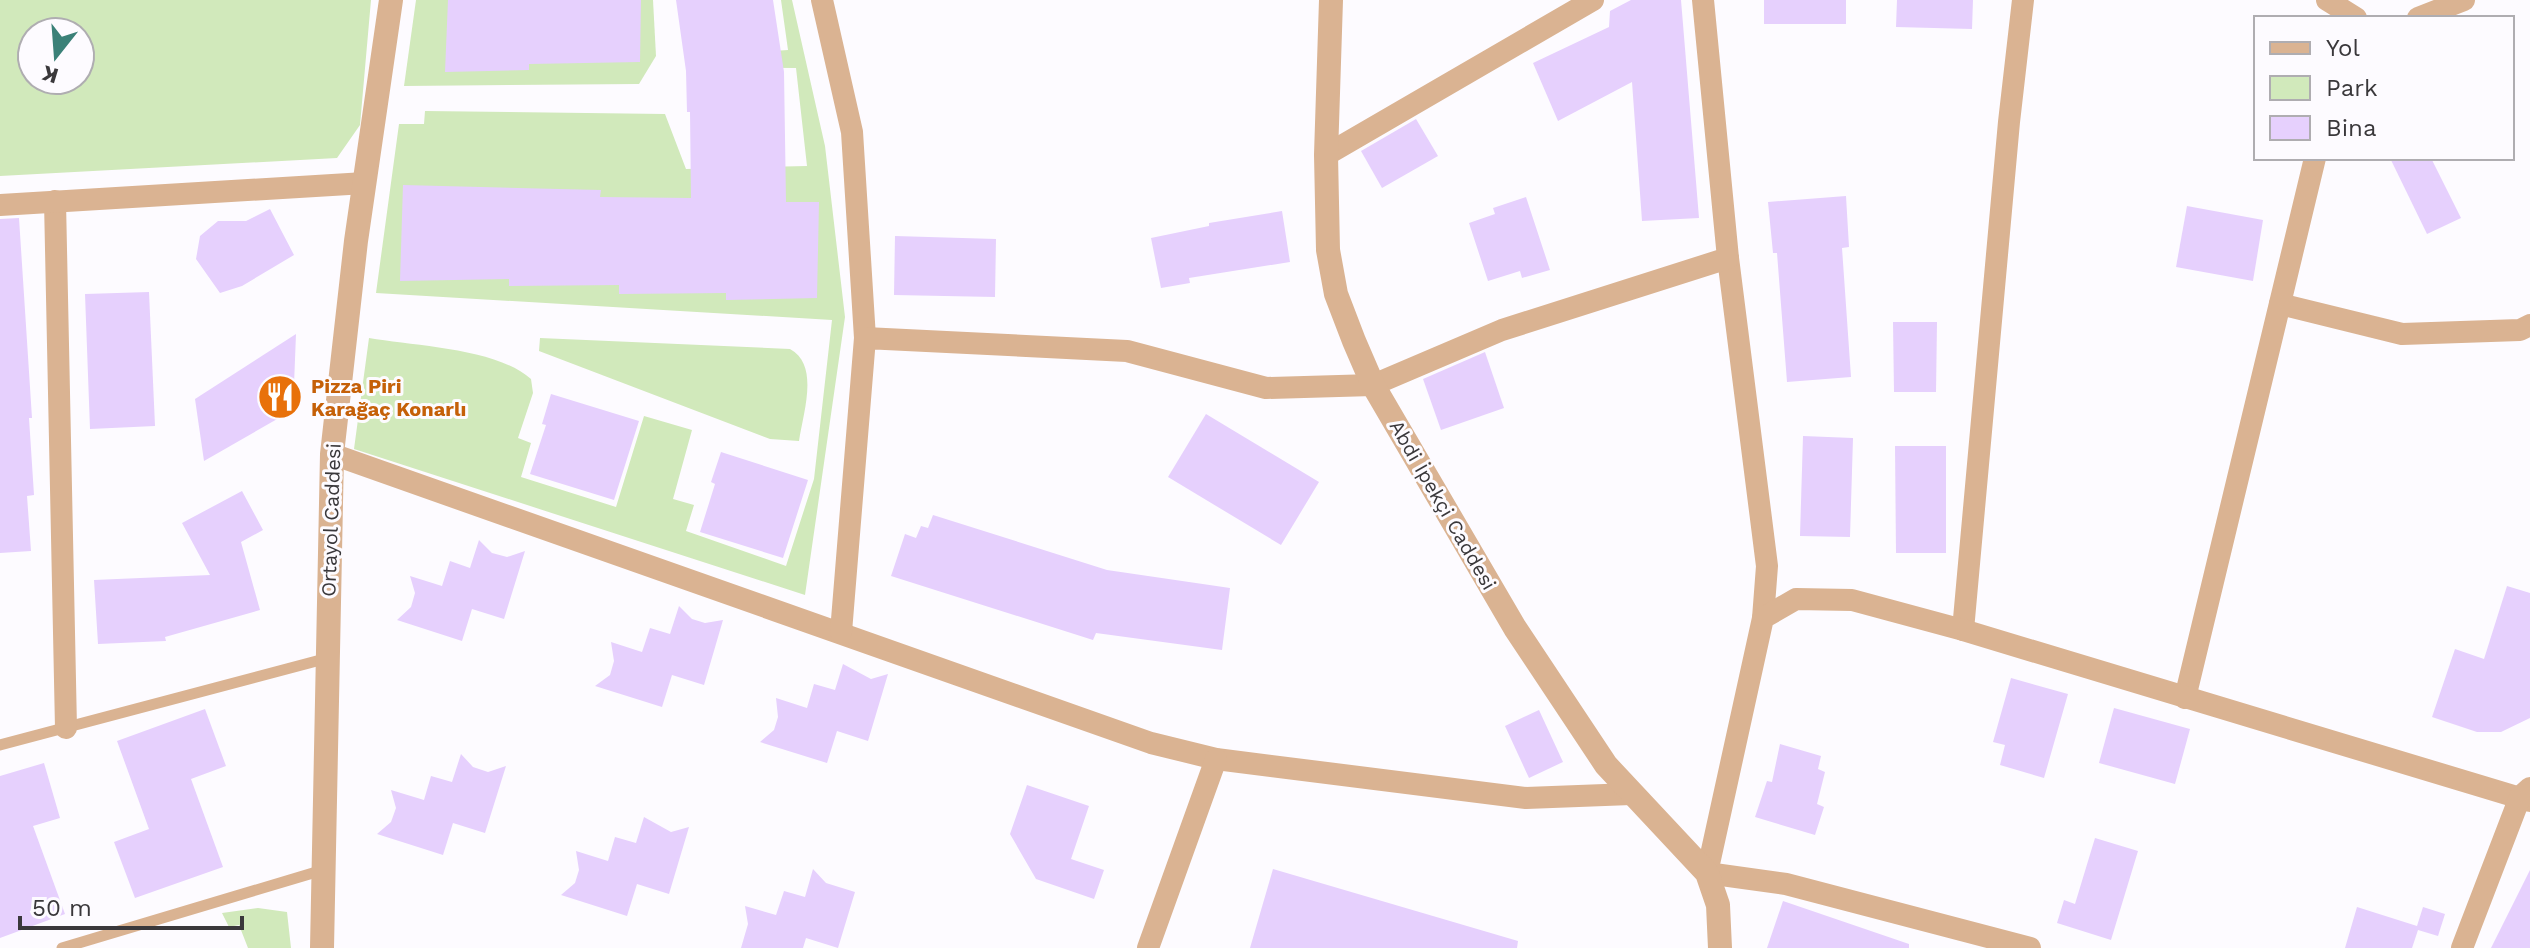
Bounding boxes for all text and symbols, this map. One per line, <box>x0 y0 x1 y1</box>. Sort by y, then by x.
north arrow <box>16 16 96 96</box>
legend <box>2254 16 2514 160</box>
text: Yol <box>2326 34 2360 62</box>
text: K <box>39 60 61 89</box>
text: Park <box>2326 74 2378 102</box>
text: Bina <box>2326 114 2377 142</box>
restaurant icon: Pizza Piri Karağaç Konarlı <box>256 373 304 421</box>
place label: Pizza Piri Karağaç Konarlı <box>311 374 466 421</box>
street label: Abdi İpekçi Caddesi <box>1385 416 1501 594</box>
street label: Ortayol Caddesi <box>316 443 346 597</box>
scale bar <box>20 880 242 930</box>
text: 50 m <box>32 894 92 922</box>

